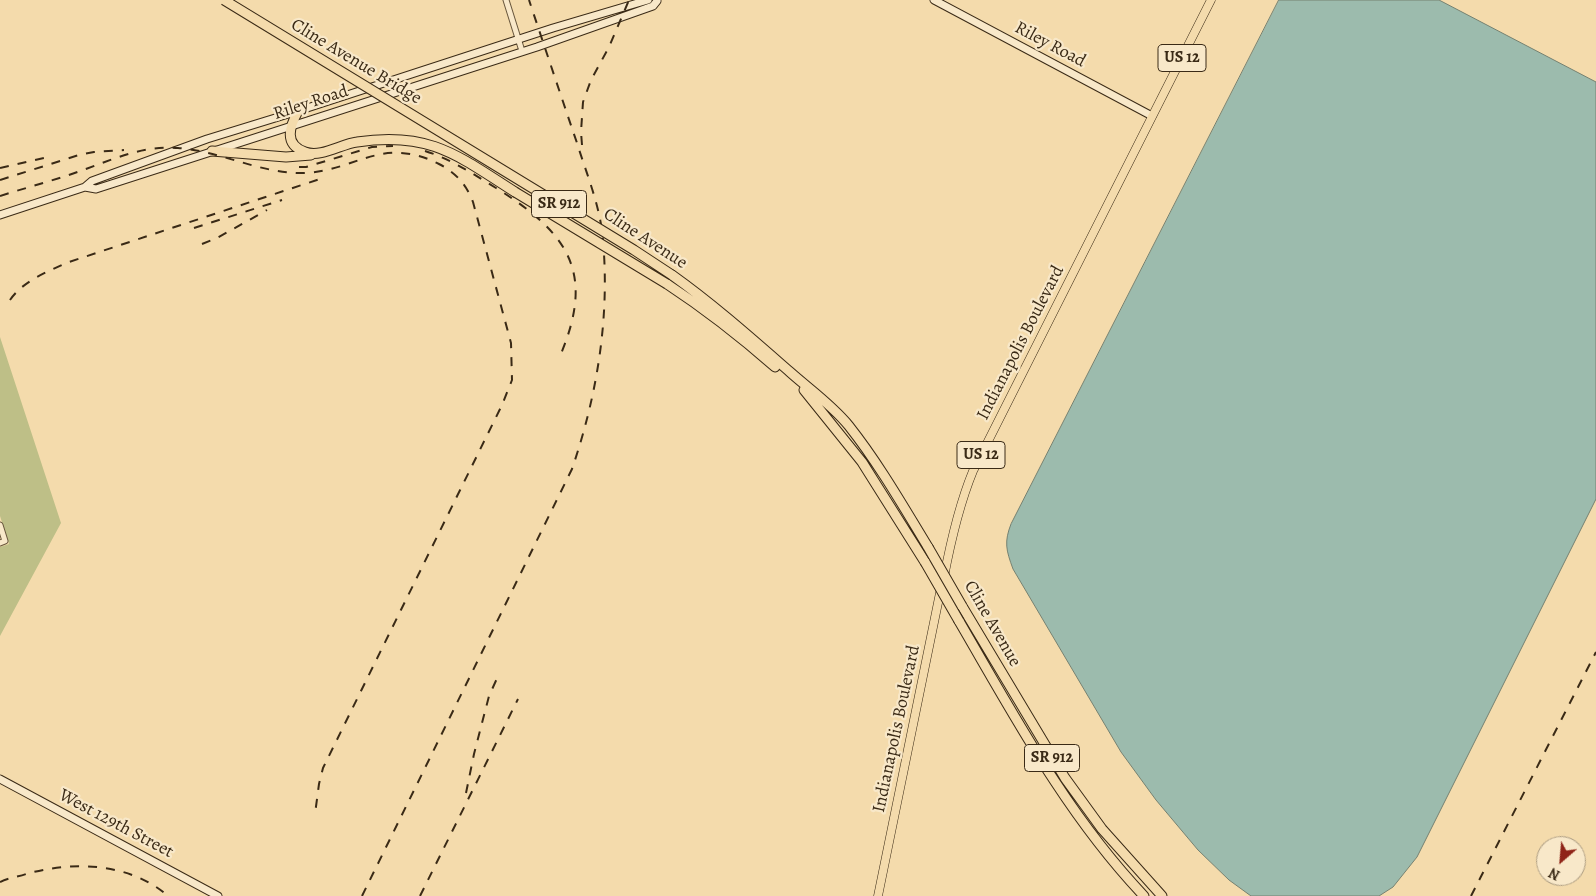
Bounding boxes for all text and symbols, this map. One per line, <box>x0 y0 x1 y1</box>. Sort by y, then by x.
street label: Cline Avenue Bridge <box>287 14 425 110</box>
street label: Riley Road <box>1011 17 1089 73</box>
road number: US 12 <box>1158 44 1206 72</box>
street label: Riley Road <box>271 81 351 125</box>
road number: SR 912 <box>532 190 586 218</box>
street label: Cline Avenue <box>599 204 691 274</box>
street label: Indianapolis Boulevard <box>973 262 1069 424</box>
road number: US 12 <box>957 442 1005 468</box>
street label: Cline Avenue <box>959 577 1025 671</box>
street label: Indianapolis Boulevard <box>869 643 925 815</box>
road number: SR 912 <box>1024 744 1080 771</box>
street label: West 129th Street <box>55 785 177 863</box>
north arrow <box>1536 836 1586 886</box>
text: N <box>1546 863 1563 885</box>

